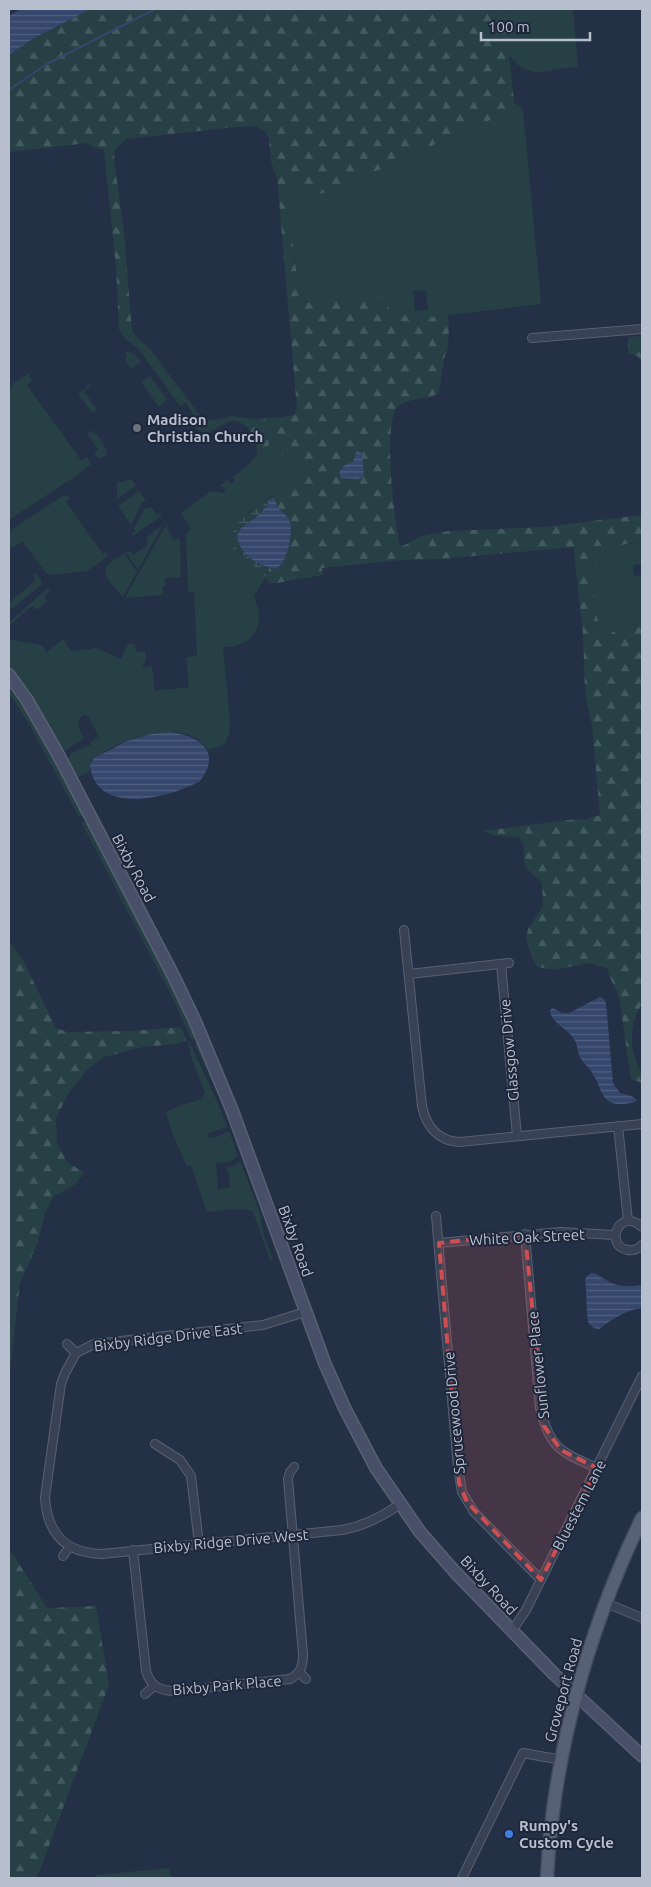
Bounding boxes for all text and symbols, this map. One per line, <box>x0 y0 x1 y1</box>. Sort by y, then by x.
scale bar <box>481 10 590 42</box>
text: 100 m <box>488 18 530 35</box>
place label: Madison Christian Church <box>147 411 263 445</box>
marker: Madison Christian Church <box>131 422 143 434</box>
street label: Bixby Road <box>109 831 159 905</box>
street label: Glassgow Drive <box>496 998 522 1102</box>
street label: Bixby Road <box>275 1203 317 1279</box>
street label: White Oak Street <box>469 1225 585 1249</box>
street label: Sunflower Place <box>524 1310 552 1420</box>
street label: Bixby Ridge Drive East <box>93 1319 243 1355</box>
street label: Sprucewood Drive <box>440 1351 468 1475</box>
street label: Bluestem Lane <box>549 1457 609 1553</box>
street label: Bixby Ridge Drive West <box>153 1526 309 1556</box>
street label: Bixby Road <box>457 1552 521 1618</box>
street label: Groveport Road <box>541 1636 585 1744</box>
street label: Bixby Park Place <box>172 1672 282 1698</box>
place label: Rumpy's Custom Cycle <box>519 1817 614 1851</box>
marker: Rumpy's Custom Cycle <box>503 1828 515 1840</box>

